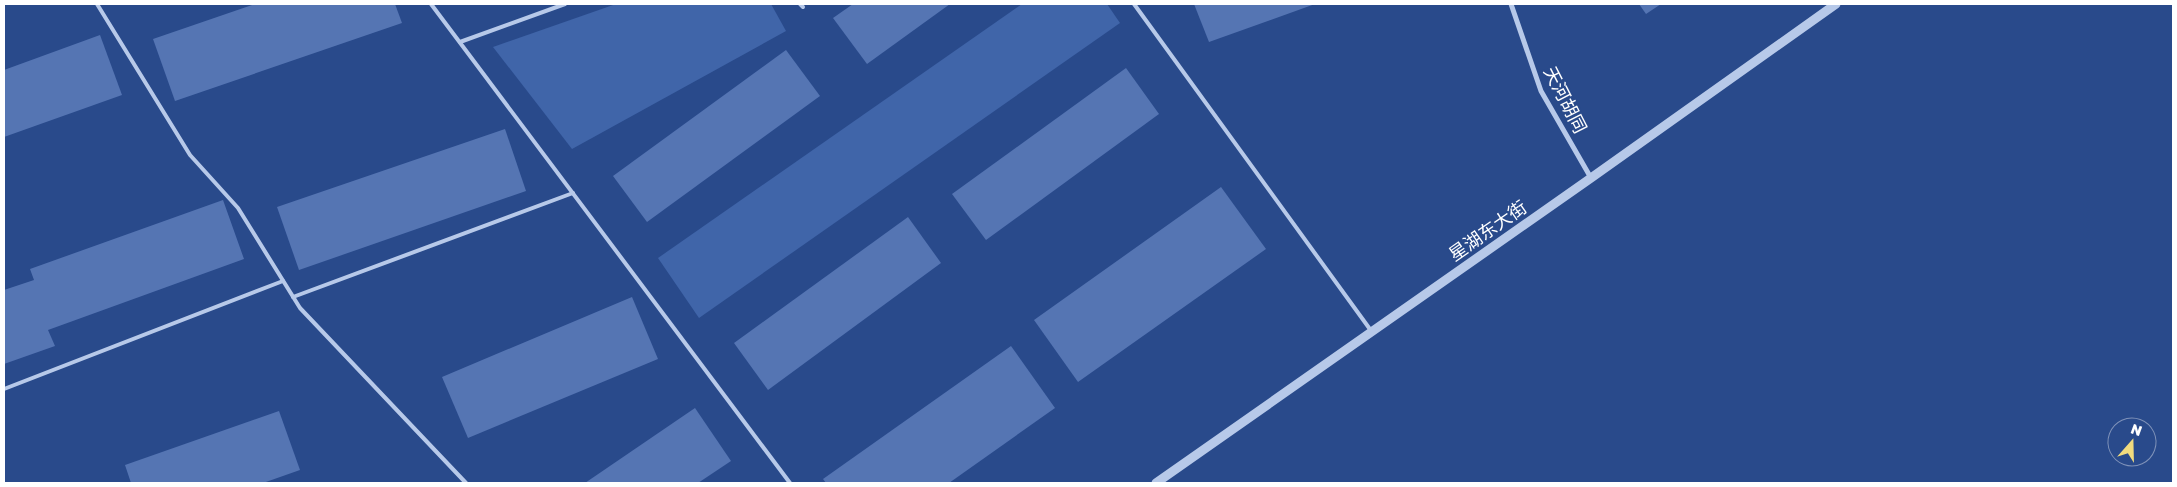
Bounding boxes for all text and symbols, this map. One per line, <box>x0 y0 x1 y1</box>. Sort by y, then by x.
street label: 天河胡同 <box>1540 62 1592 137</box>
street label: 星湖东大街 <box>1444 195 1531 265</box>
north arrow <box>2107 417 2157 467</box>
text: N <box>2129 420 2145 439</box>

